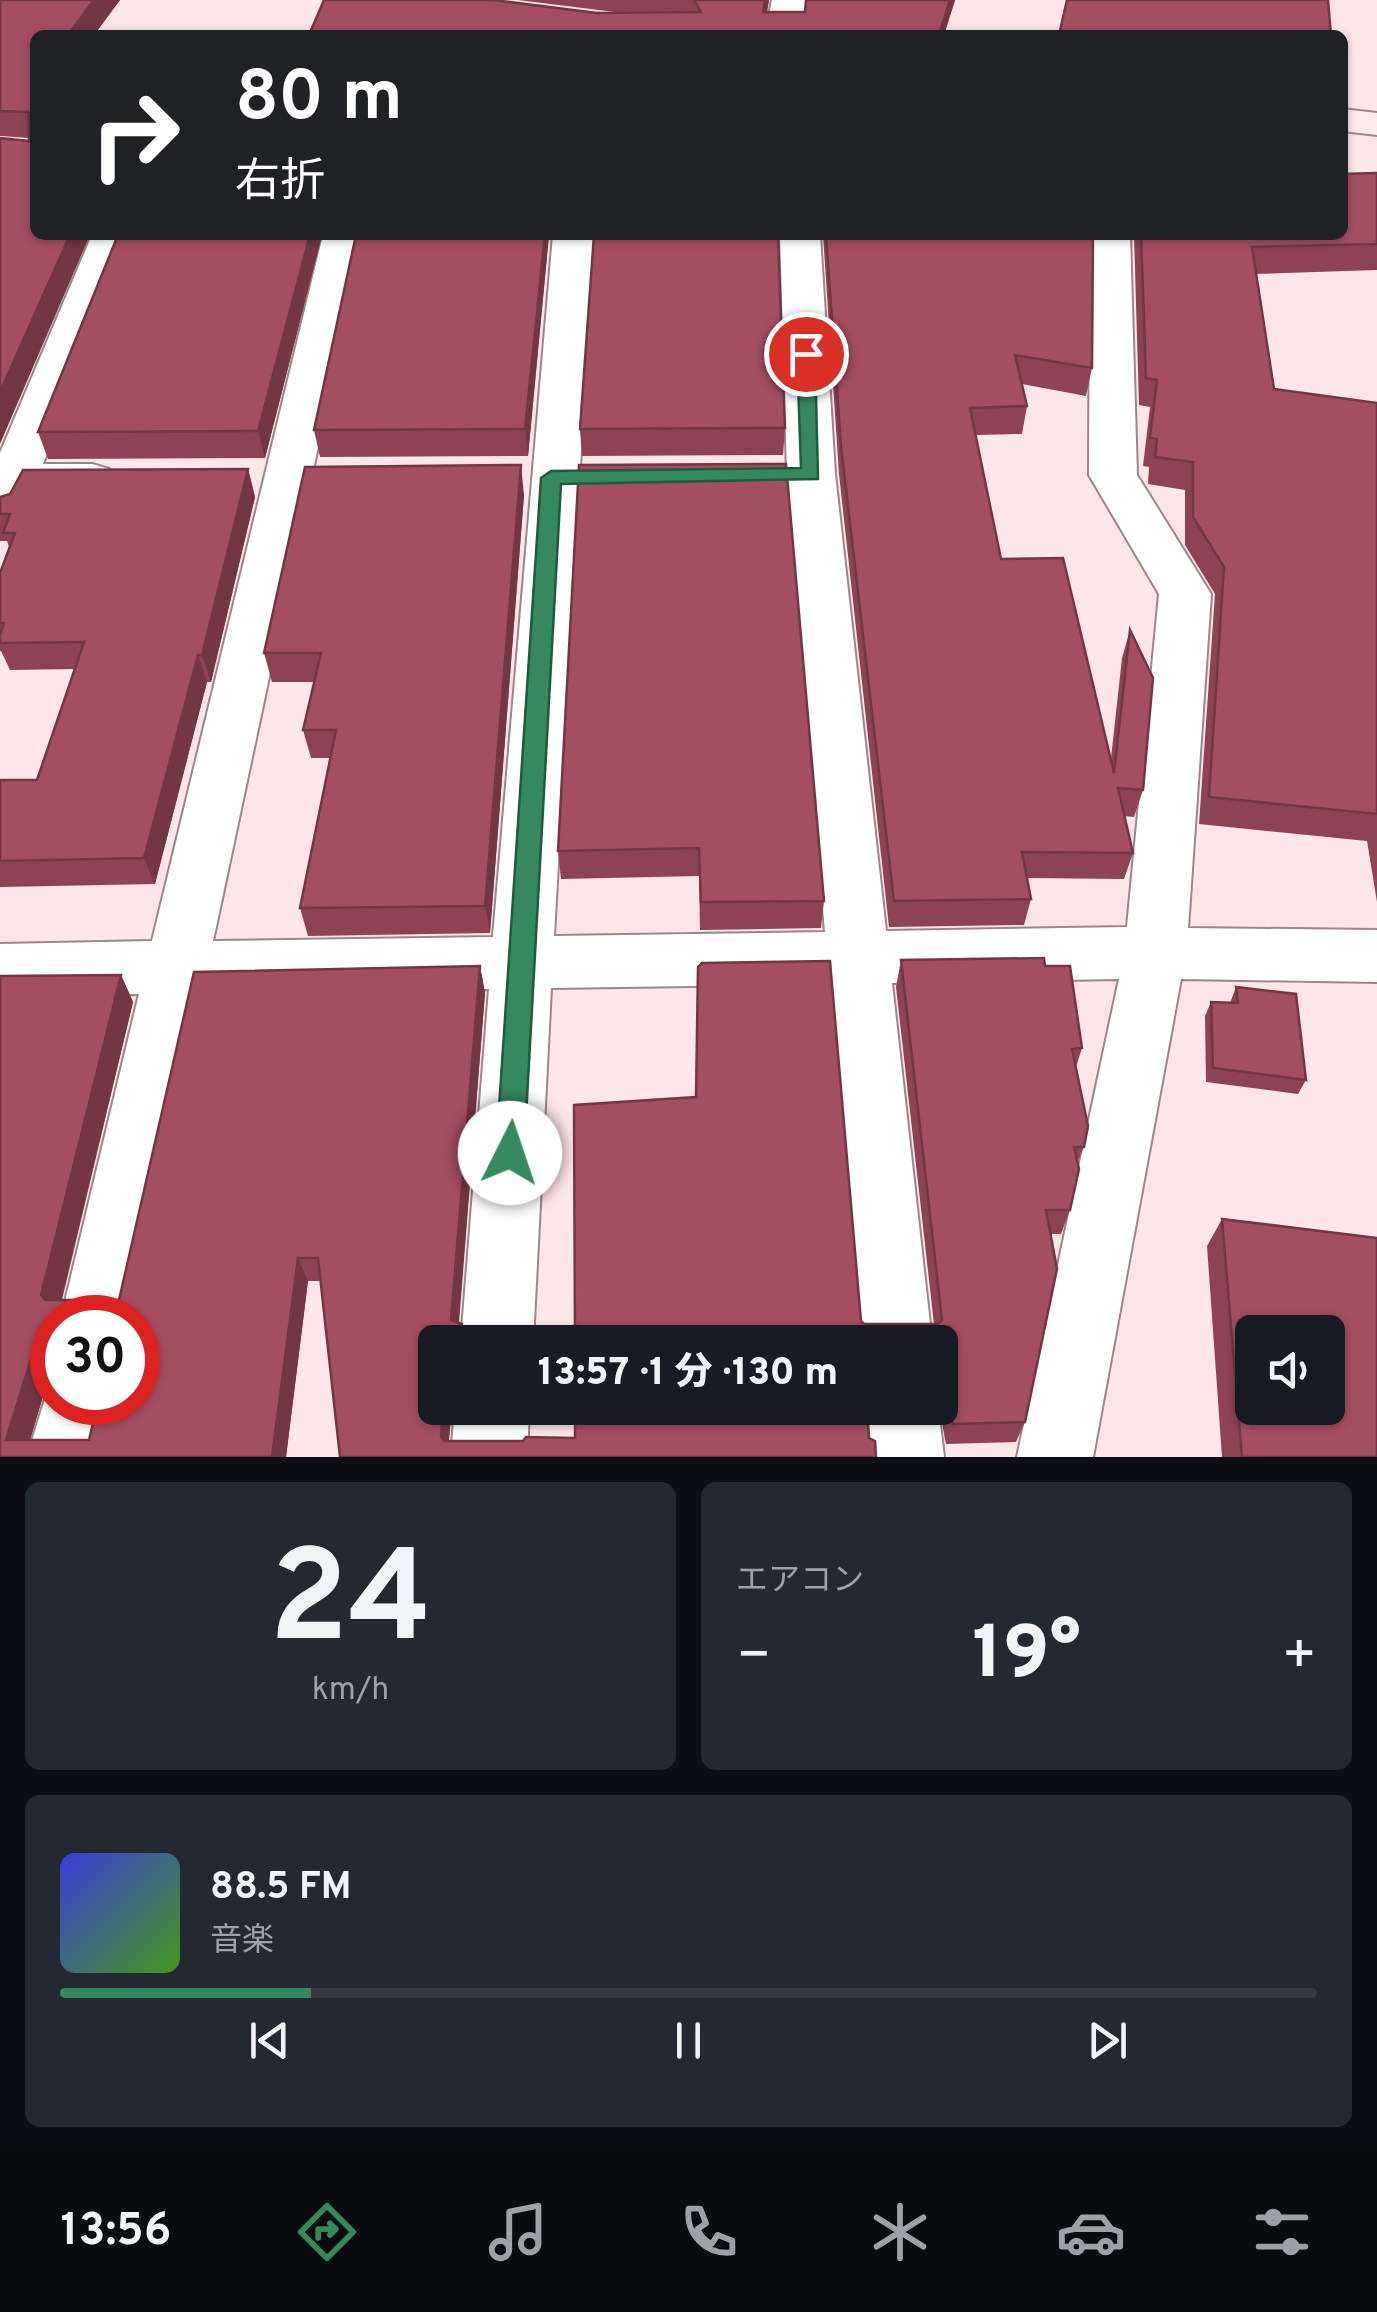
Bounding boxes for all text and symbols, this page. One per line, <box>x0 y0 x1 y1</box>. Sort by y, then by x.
text: 80 m <box>235 56 403 145</box>
icon: right <box>70 70 200 200</box>
text: 右折 <box>235 155 325 212</box>
pin <box>764 312 849 397</box>
icon: arrive <box>779 327 834 382</box>
position arrow <box>458 1101 562 1205</box>
speed limit sign: 30 <box>30 1295 160 1425</box>
map controls <box>1235 1315 1345 1425</box>
button: sound <box>1235 1315 1345 1425</box>
text: 13:57 · 1 分 · 130 m <box>538 1350 838 1399</box>
text: 24 <box>269 1523 432 1688</box>
text: エアコン <box>736 1562 864 1602</box>
text: 19° <box>972 1610 1081 1705</box>
text: − <box>736 1623 771 1693</box>
text: + <box>1282 1623 1317 1693</box>
text: km/h <box>312 1671 389 1711</box>
text: 88.5 FM <box>210 1864 351 1913</box>
text: 音楽 <box>210 1922 274 1962</box>
icon: previous <box>242 2013 297 2068</box>
icon: pause <box>661 2013 716 2068</box>
icon: next <box>1080 2013 1135 2068</box>
icon: directions <box>292 2197 362 2267</box>
icon: music <box>483 2197 553 2267</box>
icon: phone <box>674 2197 744 2267</box>
icon: climate <box>865 2197 935 2267</box>
icon: car <box>1056 2197 1126 2267</box>
icon: filters <box>1247 2197 1317 2267</box>
text: 13:56 <box>60 2204 171 2261</box>

